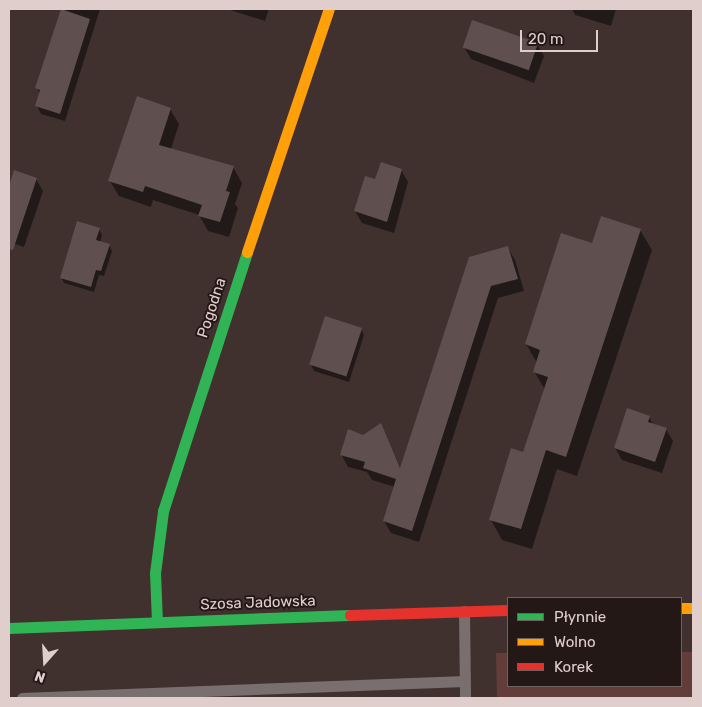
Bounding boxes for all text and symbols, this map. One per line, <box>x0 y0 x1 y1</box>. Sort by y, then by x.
scale bar <box>522 20 600 52</box>
text: 20 m <box>528 30 563 48</box>
street label: Pogodna <box>194 276 230 340</box>
street label: Szosa Jadowska <box>200 592 316 614</box>
legend <box>507 597 682 687</box>
text: Płynnie <box>554 608 606 626</box>
text: Wolno <box>554 633 596 651</box>
north arrow <box>20 637 70 687</box>
text: Korek <box>554 658 593 676</box>
text: N <box>32 667 47 686</box>

